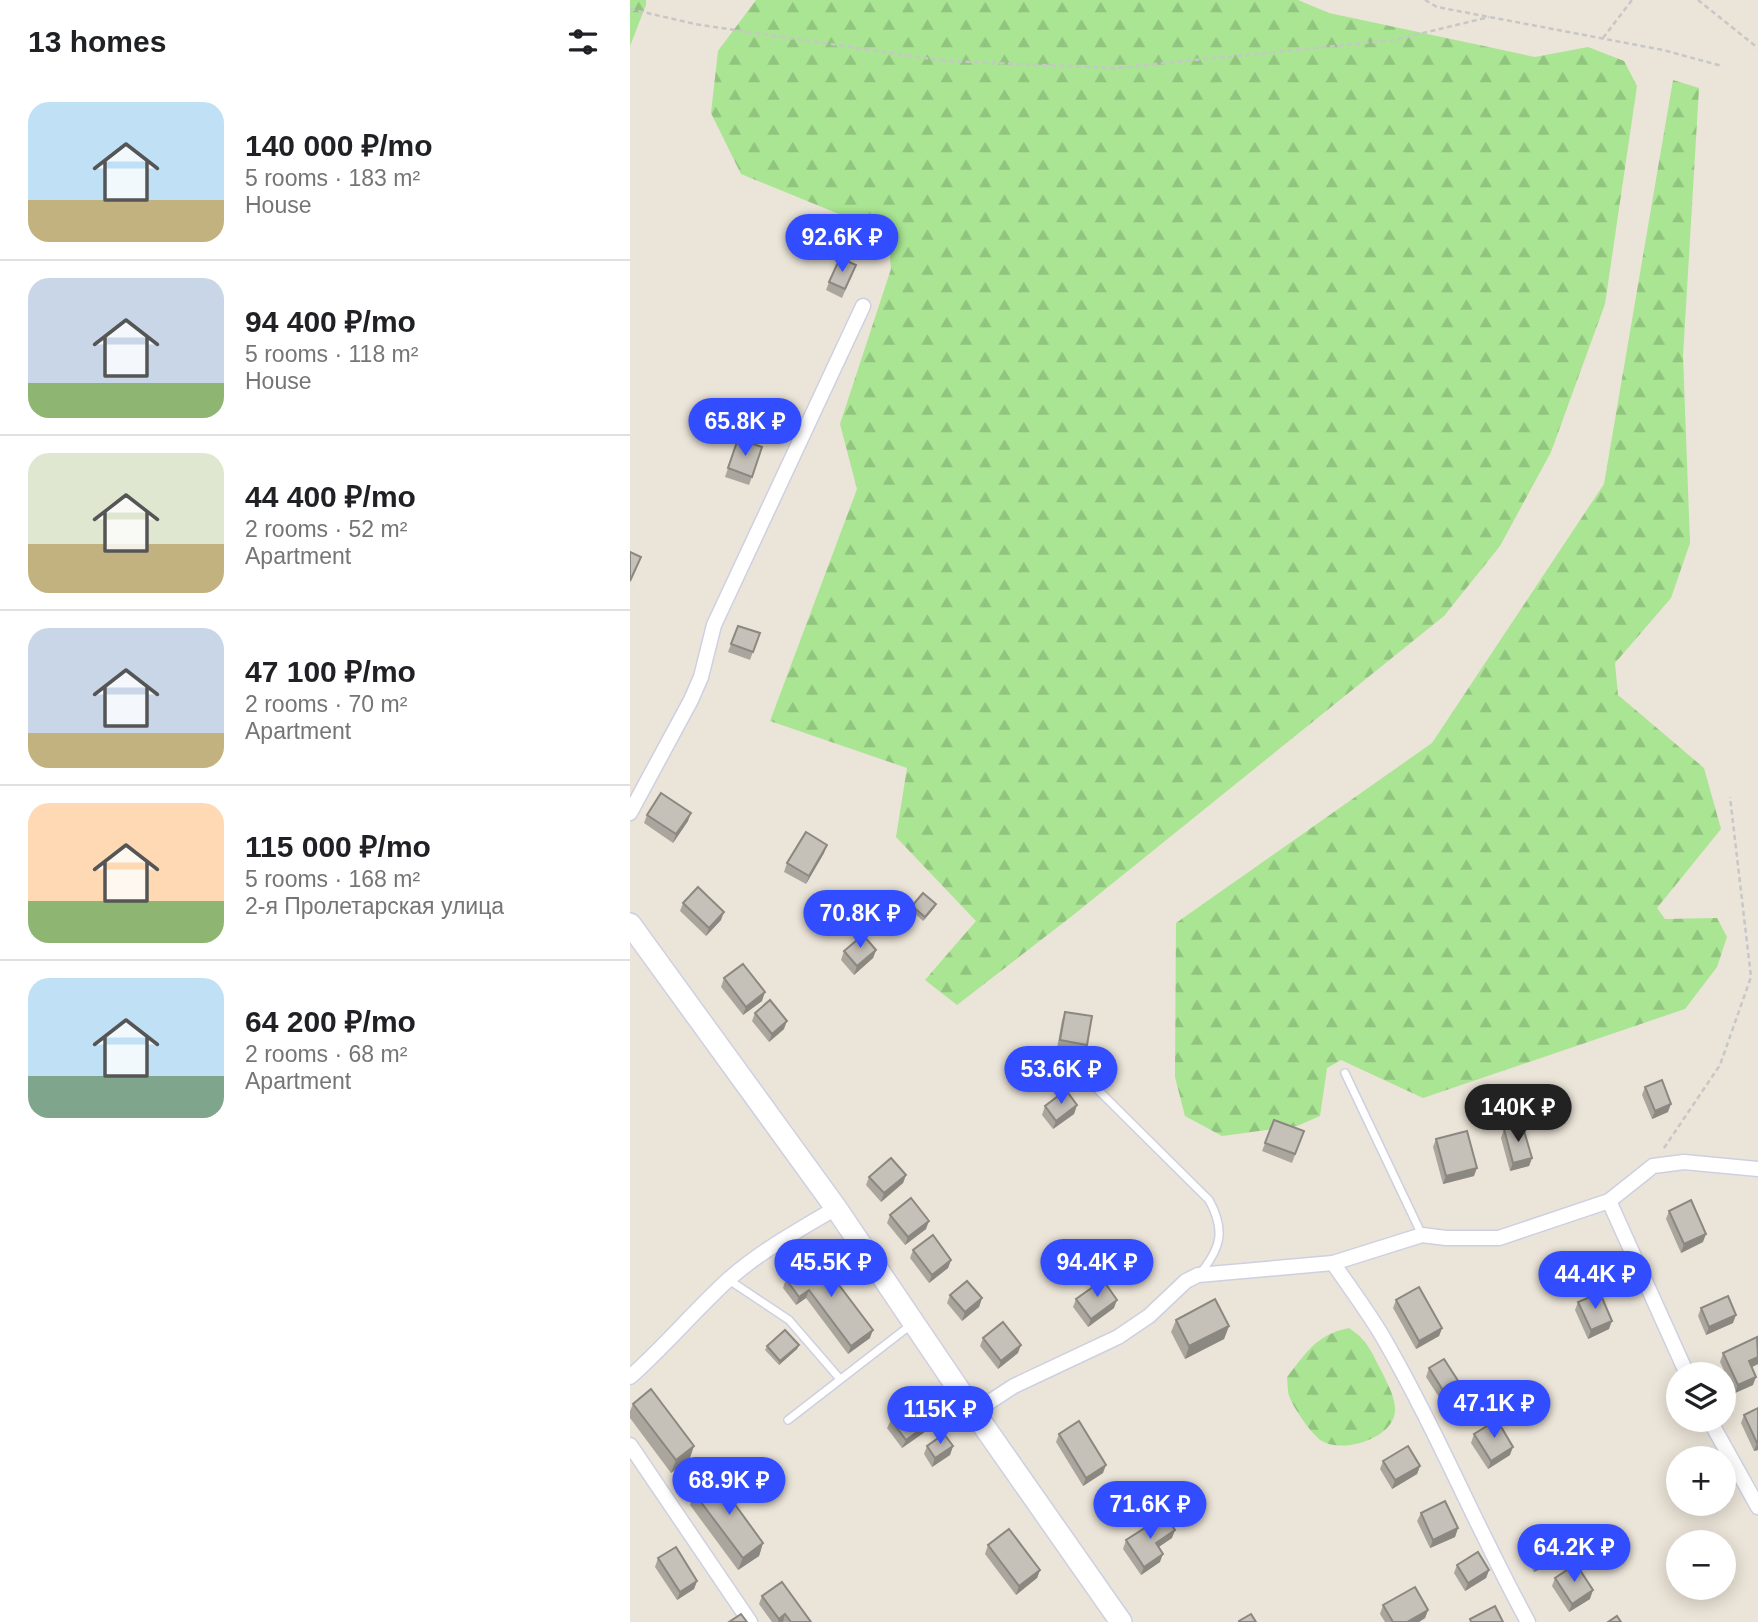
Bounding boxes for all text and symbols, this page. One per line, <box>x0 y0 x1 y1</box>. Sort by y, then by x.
icon: filters <box>564 23 602 61</box>
text: 13 homes <box>28 25 166 58</box>
text: 140 000 ₽/mo <box>245 129 433 162</box>
icon: home <box>84 130 168 214</box>
text: 5 rooms · 183 m² <box>245 165 420 191</box>
text: House <box>245 192 311 218</box>
pin: 92.6K ₽ <box>777 215 907 274</box>
text: 92.6K ₽ <box>801 224 883 250</box>
text: 94 400 ₽/mo <box>245 305 416 338</box>
icon: home <box>84 306 168 390</box>
text: 5 rooms · 118 m² <box>245 341 418 367</box>
text: House <box>245 368 311 394</box>
pin: 65.8K ₽ <box>680 398 810 458</box>
text: 65.8K ₽ <box>704 408 786 434</box>
text: 44 400 ₽/mo <box>245 480 416 513</box>
icon: home <box>84 481 168 565</box>
text: 2 rooms · 52 m² <box>245 516 407 542</box>
text: Apartment <box>245 543 351 569</box>
text: 47 100 ₽/mo <box>245 655 416 688</box>
icon: home <box>84 656 168 740</box>
text: 2 rooms · 70 m² <box>245 691 407 717</box>
text: Apartment <box>245 718 351 744</box>
text: 115 000 ₽/mo <box>245 830 431 863</box>
icon: home <box>84 831 168 915</box>
text: 5 rooms · 168 m² <box>245 866 420 892</box>
pin: 70.8K ₽ <box>795 890 925 950</box>
text: 2-я Пролетарская улица <box>245 893 504 919</box>
text: 70.8K ₽ <box>819 900 901 926</box>
text: 64 200 ₽/mo <box>245 1005 416 1038</box>
icon: home <box>84 1006 168 1090</box>
text: 2 rooms · 68 m² <box>245 1041 407 1067</box>
pin: 53.6K ₽ <box>996 1046 1126 1106</box>
text: 53.6K ₽ <box>1020 1056 1102 1082</box>
text: Apartment <box>245 1068 351 1094</box>
pin: 140K ₽ <box>1461 1084 1575 1144</box>
text: 140K ₽ <box>1481 1094 1555 1120</box>
pin: 45.5K ₽ <box>766 1240 896 1299</box>
pin: 94.4K ₽ <box>1032 1240 1162 1299</box>
text: 45.5K ₽ <box>790 1249 872 1275</box>
text: 94.4K ₽ <box>1056 1249 1138 1275</box>
pin: 44.4K ₽ <box>1530 1252 1660 1311</box>
text: 44.4K ₽ <box>1554 1261 1636 1287</box>
map controls <box>1666 1362 1736 1600</box>
button: layers <box>1666 1362 1736 1432</box>
pin: 47.1K ₽ <box>1429 1380 1559 1440</box>
pin: 115K ₽ <box>883 1386 997 1446</box>
text: 47.1K ₽ <box>1453 1390 1535 1416</box>
text: 115K ₽ <box>903 1396 977 1422</box>
button: + <box>1666 1446 1736 1516</box>
pin: 68.9K ₽ <box>664 1458 794 1517</box>
text: 68.9K ₽ <box>688 1467 770 1493</box>
pin: 71.6K ₽ <box>1085 1482 1215 1541</box>
text: 71.6K ₽ <box>1109 1491 1191 1517</box>
pin: 64.2K ₽ <box>1509 1524 1639 1584</box>
button: − <box>1666 1530 1736 1600</box>
text: 64.2K ₽ <box>1533 1534 1615 1560</box>

